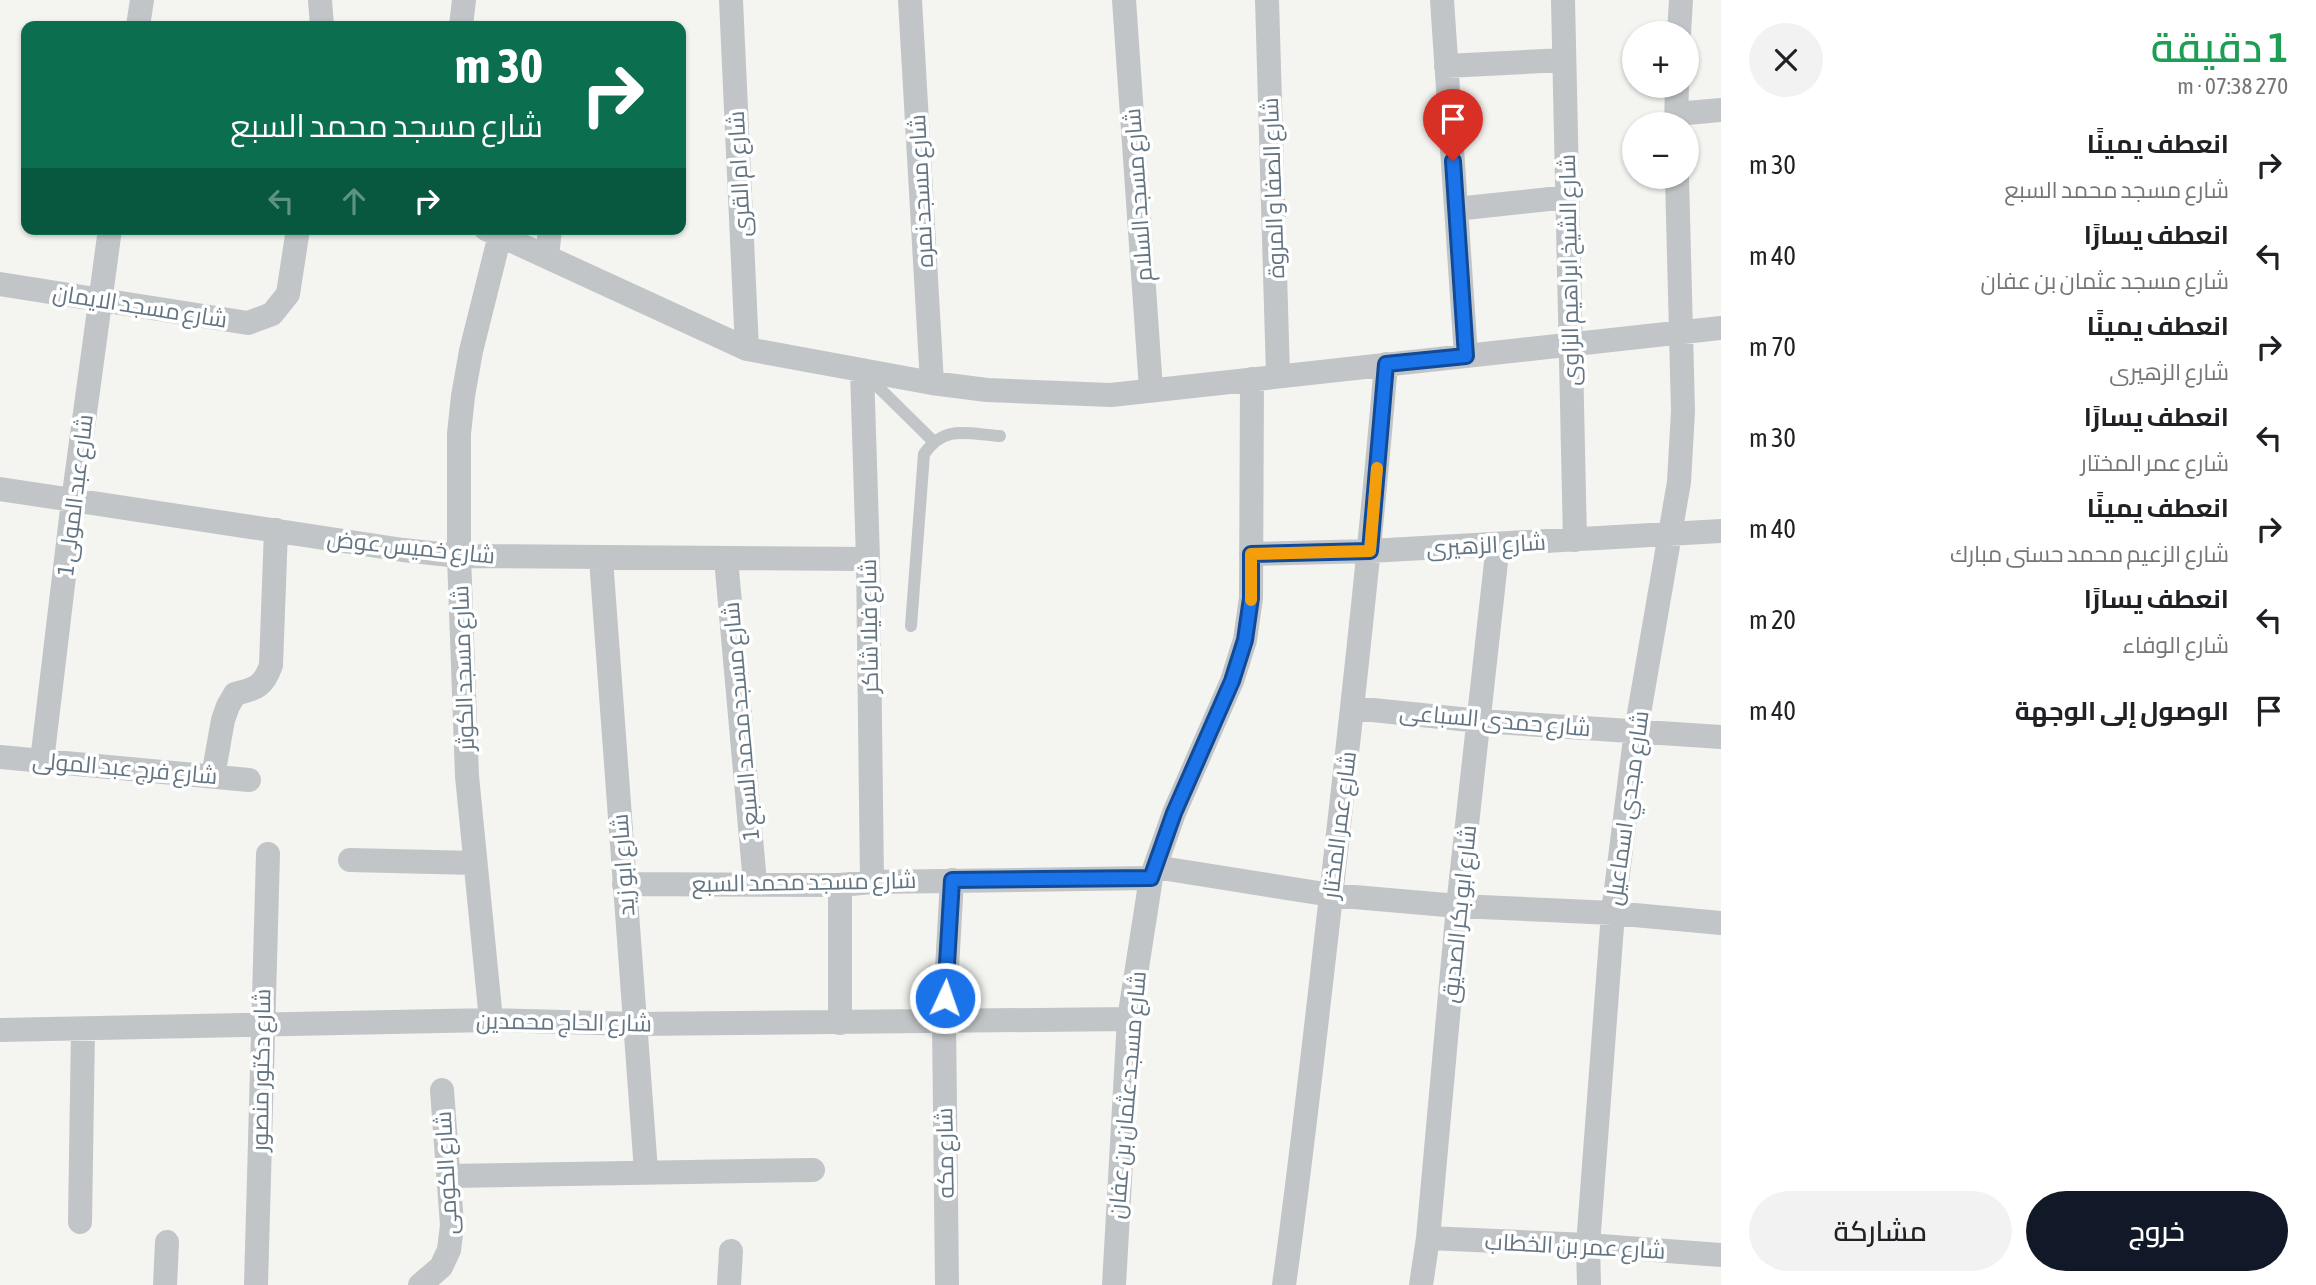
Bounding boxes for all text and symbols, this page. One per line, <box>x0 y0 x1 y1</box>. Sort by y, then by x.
map controls <box>1622 21 1699 189</box>
button: + <box>1622 21 1699 98</box>
button: close <box>1749 23 1823 97</box>
text: 1 دقيقة <box>2151 23 2288 71</box>
text: 30 m <box>455 37 543 93</box>
icon: right <box>567 49 658 140</box>
text: 270 m · 07:38 <box>2177 73 2288 99</box>
pin <box>1423 89 1483 161</box>
street label: شارع الصفا و المروة <box>1257 97 1292 279</box>
icon: arrive <box>1434 100 1472 138</box>
text: شارع مسجد محمد السبع <box>230 107 543 144</box>
street label: شارع مسجد السلام <box>1119 107 1160 283</box>
street label: شارع ام القرى <box>723 110 758 238</box>
button: − <box>1622 112 1699 189</box>
street label: شارع مسجد نمره <box>904 113 941 268</box>
text: انعطف يمينًا <box>2087 129 2229 159</box>
icon: right <box>2250 146 2288 184</box>
text: 30 m <box>1749 150 1796 180</box>
street label: شارع الشيخ ابراهيم الزاوى <box>1554 154 1587 386</box>
text: شارع مسجد محمد السبع <box>2004 177 2229 203</box>
icon: left <box>262 182 300 220</box>
icon: ahead <box>335 182 373 220</box>
icon: right <box>408 182 446 220</box>
text: انعطف يسارًا <box>2084 220 2229 250</box>
icon: left <box>2250 237 2288 275</box>
text: 40 m <box>1749 241 1796 271</box>
text: شارع مسجد عثمان بن عفان <box>1980 268 2229 294</box>
street label: شارع مسجد الايمان <box>50 279 229 336</box>
text: انعطف يمينًا <box>2087 311 2229 341</box>
icon: right <box>2250 328 2288 366</box>
text: 70 m <box>1749 332 1796 362</box>
text: شارع الزهيرى <box>2109 359 2229 385</box>
text: انعطف يسارًا <box>2084 402 2229 432</box>
street label: شارع عبد المولى 1 <box>52 413 101 577</box>
icon: left <box>2250 419 2288 457</box>
text: 30 m <box>1749 423 1796 453</box>
text: شارع عمر المختار <box>2081 450 2229 476</box>
text: انعطف يمينًا <box>2087 493 2229 523</box>
icon: right <box>2250 510 2288 548</box>
text: 40 m <box>1749 514 1796 544</box>
street label: شارع خميس عوض <box>325 525 496 572</box>
street label: شارع الزهيرى <box>1426 529 1547 564</box>
text: شارع الزعيم محمد حسنى مبارك <box>1950 541 2229 567</box>
street label: شارع فيلا شاكر <box>855 559 886 695</box>
text: انعطف يسارًا <box>2084 584 2229 614</box>
street label: شارع مسجد الكوثر <box>447 585 482 753</box>
street label: شارع مسجد محمد السبع 1 <box>718 601 767 841</box>
icon: left <box>2250 601 2288 639</box>
text: 20 m <box>1749 605 1796 635</box>
text: شارع الوفاء <box>2122 632 2229 658</box>
icon: arrive <box>2250 692 2288 730</box>
text: 40 m <box>1749 696 1796 726</box>
text: الوصول إلى الوجهة <box>2015 696 2229 726</box>
street label: شارع حمدى السباعى <box>1398 699 1592 744</box>
street label: شارع مجدي اسماعيل <box>1600 709 1658 908</box>
street label: شارع فرج عبد المولى <box>31 747 219 792</box>
street label: شارع عمر المختار <box>1317 750 1364 903</box>
street label: شارع ابو زيد <box>606 813 643 917</box>
street label: شارع ابو بكر الصديق <box>1437 824 1484 1005</box>
street label: شارع مسجد محمد السبع <box>691 867 917 900</box>
position arrow <box>908 961 982 1035</box>
street label: شارع مسجد عثمان بن عفان <box>1103 970 1154 1220</box>
street label: شارع دكتور منصور <box>247 988 278 1154</box>
street label: شارع الحاج محمدين <box>476 1007 652 1040</box>
street label: شارع مكه <box>931 1107 962 1199</box>
street label: شارع الكومى <box>430 1110 465 1235</box>
button: مشاركة <box>1749 1191 2012 1271</box>
button: خروج <box>2026 1191 2288 1271</box>
street label: شارع عمر بن الخطاب <box>1484 1228 1666 1267</box>

